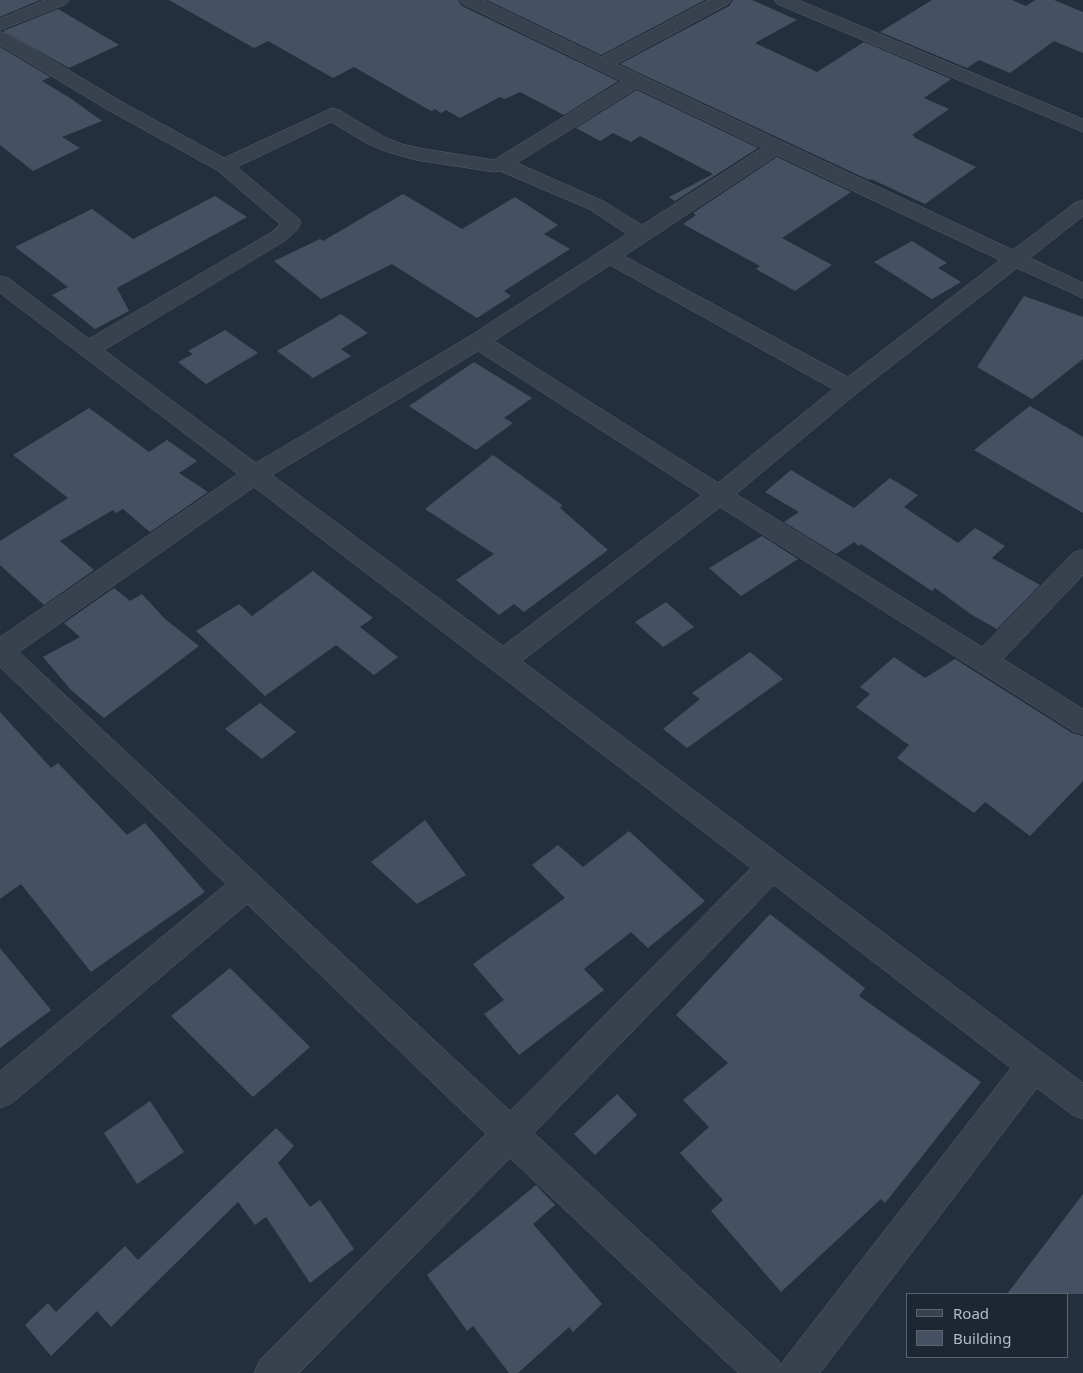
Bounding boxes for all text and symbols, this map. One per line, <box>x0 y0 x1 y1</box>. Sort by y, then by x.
legend <box>906 1293 1068 1358</box>
text: Road <box>953 1303 989 1323</box>
text: Building <box>953 1328 1011 1348</box>

